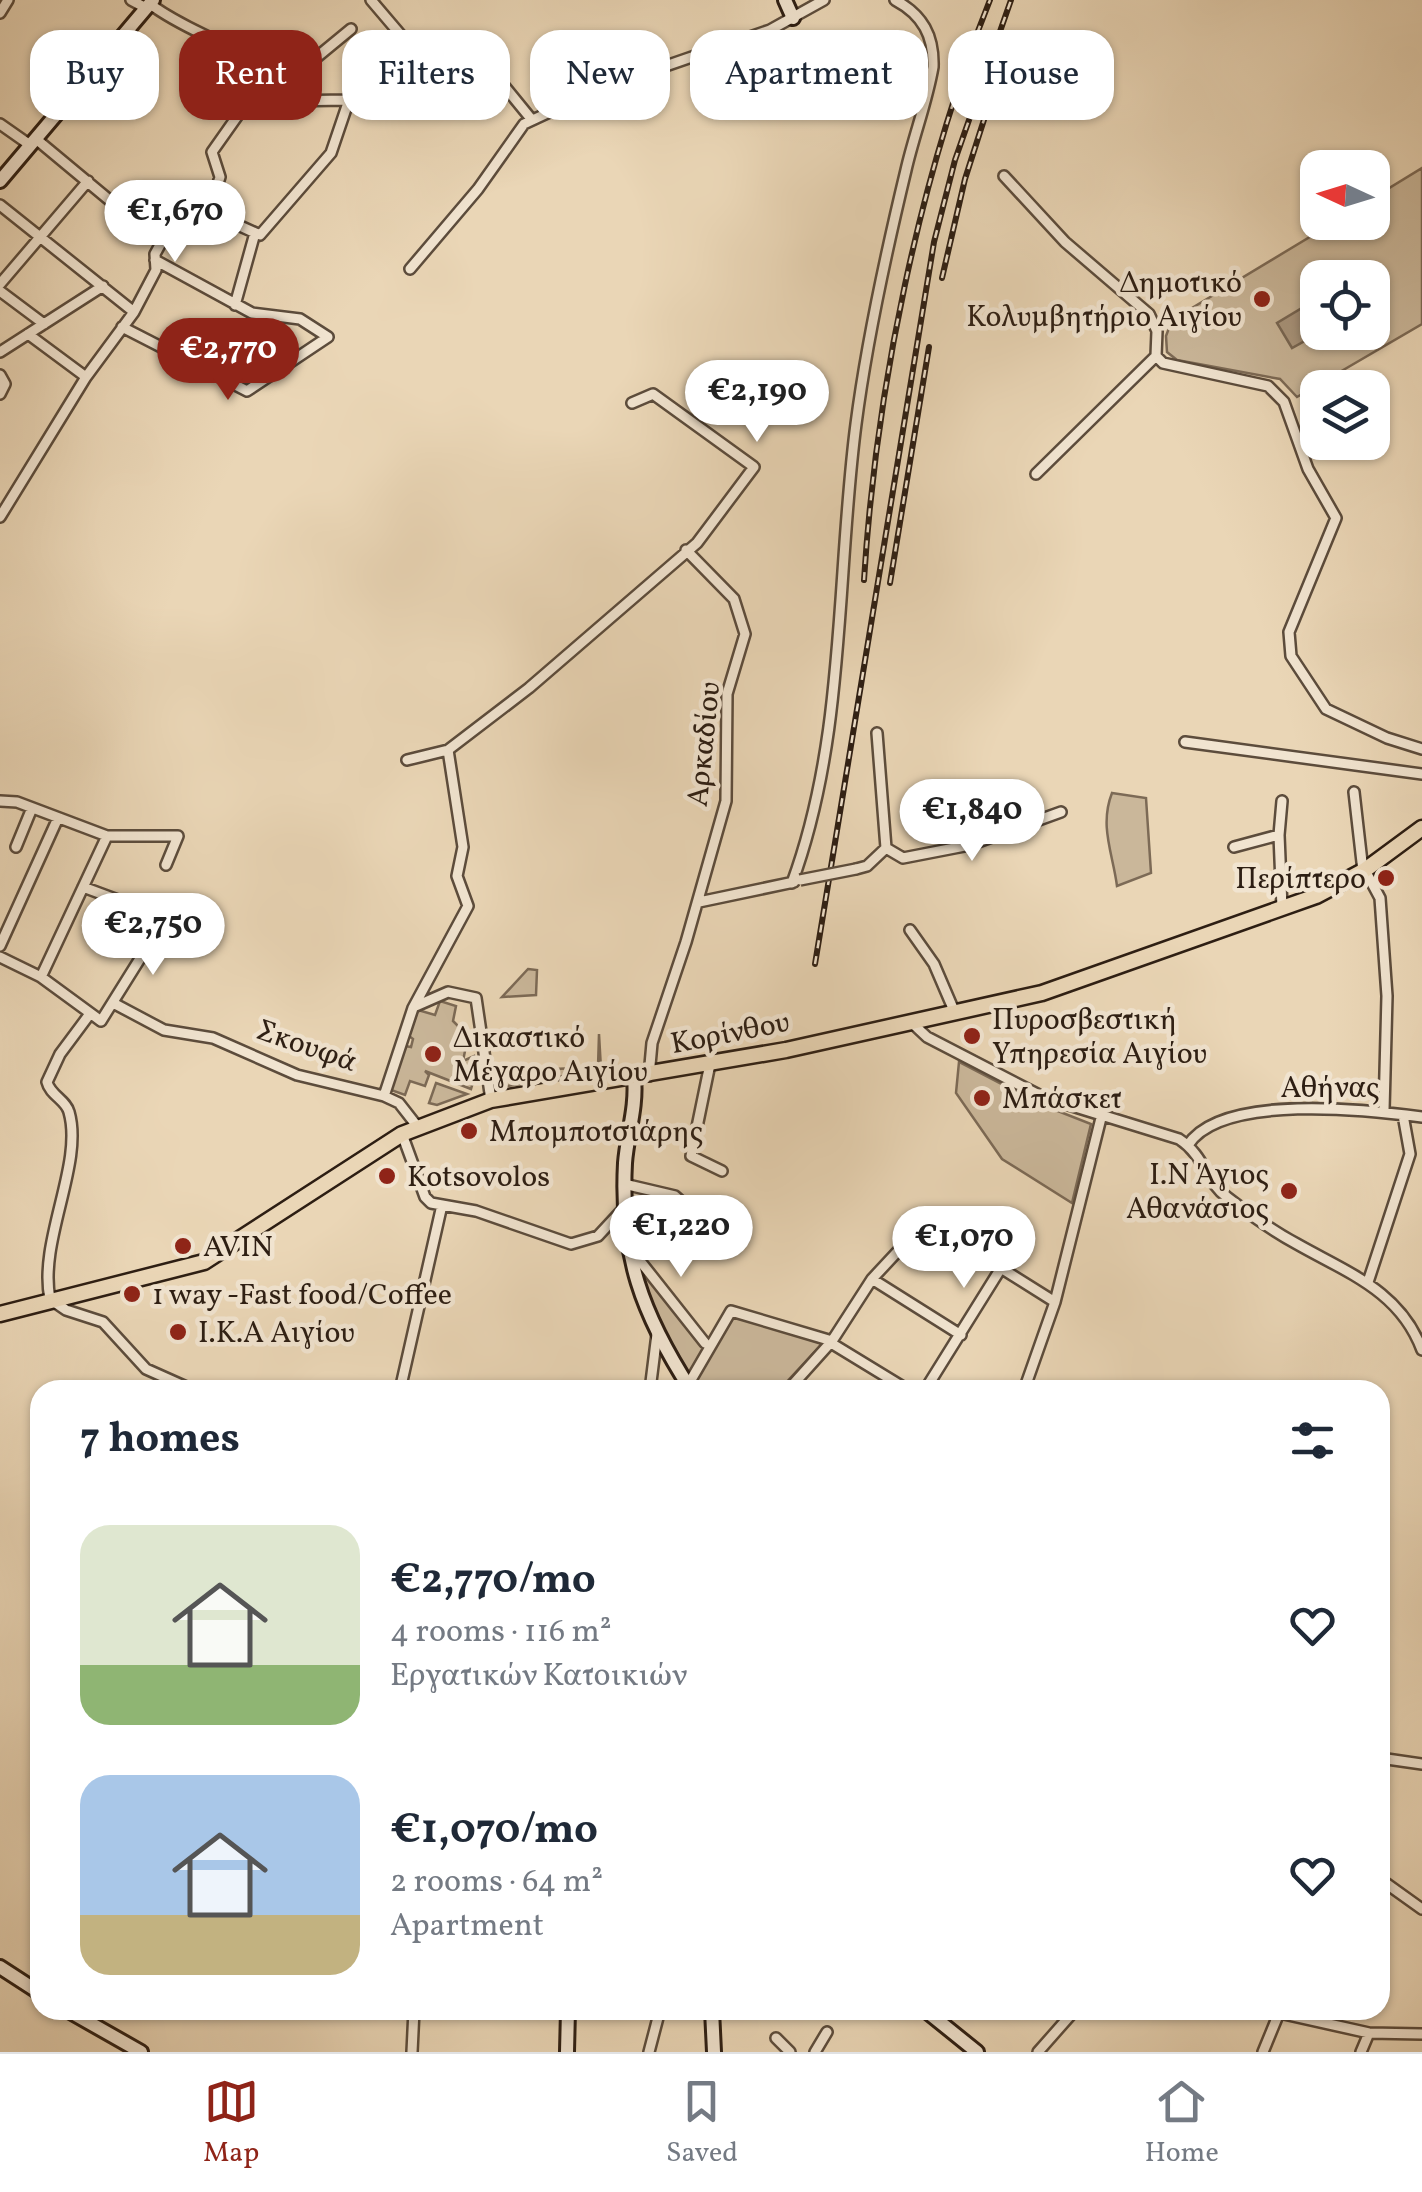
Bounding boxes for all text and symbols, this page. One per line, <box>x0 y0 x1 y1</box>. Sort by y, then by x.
chip: Buy <box>30 30 159 120</box>
chip: Rent <box>179 30 322 120</box>
chip: Filters <box>342 30 510 120</box>
chip: New <box>530 30 670 120</box>
chip: Apartment <box>690 30 928 120</box>
chip: House <box>948 30 1114 120</box>
north arrow <box>1300 150 1390 240</box>
map controls <box>1300 150 1390 460</box>
pin: €1,670 <box>94 180 256 265</box>
text: €1,670 <box>126 190 224 234</box>
button: locate <box>1300 260 1390 350</box>
place label: Δημοτικό Κολυμβητήριο Αιγίου <box>966 263 1242 339</box>
marker: Δημοτικό Κολυμβητήριο Αιγίου <box>1251 288 1273 310</box>
pin: €2,770 <box>147 318 309 403</box>
text: €2,770 <box>179 328 277 372</box>
pin: €2,190 <box>676 360 838 445</box>
text: €2,190 <box>707 370 807 414</box>
button: layers <box>1300 370 1390 460</box>
street label: Αρκαδίου <box>678 680 732 809</box>
pin: €1,840 <box>891 779 1053 864</box>
text: €1,840 <box>922 789 1022 833</box>
place label: Περίπτερο <box>1235 859 1366 901</box>
marker: Περίπτερο <box>1375 867 1397 889</box>
pin: €2,750 <box>72 893 234 978</box>
text: €2,750 <box>104 903 202 947</box>
place label: Πυροσβεστική Υπηρεσία Αιγίου <box>992 1000 1207 1076</box>
street label: Κορίνθου <box>667 1002 793 1066</box>
street label: Σκουφά <box>250 1010 362 1084</box>
place label: Δικαστικό Μέγαρο Αιγίου <box>453 1018 648 1094</box>
marker: Πυροσβεστική Υπηρεσία Αιγίου <box>961 1025 983 1047</box>
marker: Δικαστικό Μέγαρο Αιγίου <box>422 1043 444 1065</box>
street label: Αθήνας <box>1280 1068 1380 1110</box>
place label: Μπάσκετ <box>1002 1079 1122 1121</box>
marker: Μπάσκετ <box>971 1087 993 1109</box>
place label: Μπομποτσιάρης <box>489 1112 703 1154</box>
marker: Μπομποτσιάρης <box>458 1120 480 1142</box>
place label: Ι.Ν Άγιος Αθανάσιος <box>1126 1155 1269 1231</box>
place label: Kotsovolos <box>407 1157 550 1199</box>
marker: Kotsovolos <box>376 1165 398 1187</box>
marker: Ι.Ν Άγιος Αθανάσιος <box>1278 1180 1300 1202</box>
pin: €1,220 <box>600 1195 762 1280</box>
text: €1,220 <box>632 1205 730 1249</box>
pin: €1,070 <box>883 1206 1045 1291</box>
text: €1,070 <box>914 1216 1014 1260</box>
place label: AVIN <box>203 1227 273 1269</box>
marker: AVIN <box>172 1235 194 1257</box>
place label: 1 way -Fast food/Coffee <box>152 1275 452 1317</box>
marker: 1 way -Fast food/Coffee <box>121 1283 143 1305</box>
place label: Ι.Κ.Α Αιγίου <box>198 1313 355 1355</box>
marker: Ι.Κ.Α Αιγίου <box>167 1321 189 1343</box>
text: 7 homes <box>80 1411 240 1470</box>
icon: filters <box>1285 1413 1340 1468</box>
text: €2,770/mo <box>390 1552 596 1611</box>
icon: home <box>160 1565 280 1685</box>
icon: heart <box>1285 1598 1340 1653</box>
text: 4 rooms · 116 m² <box>390 1611 612 1655</box>
text: Εργατικών Κατοικιών <box>390 1655 687 1699</box>
text: €1,070/mo <box>390 1802 598 1861</box>
icon: home <box>160 1815 280 1935</box>
icon: heart <box>1285 1848 1340 1903</box>
text: 2 rooms · 64 m² <box>390 1861 603 1905</box>
text: Apartment <box>390 1905 544 1949</box>
tab: Map <box>203 2074 259 2173</box>
tab: Saved <box>666 2074 738 2173</box>
tab: Home <box>1145 2074 1219 2173</box>

